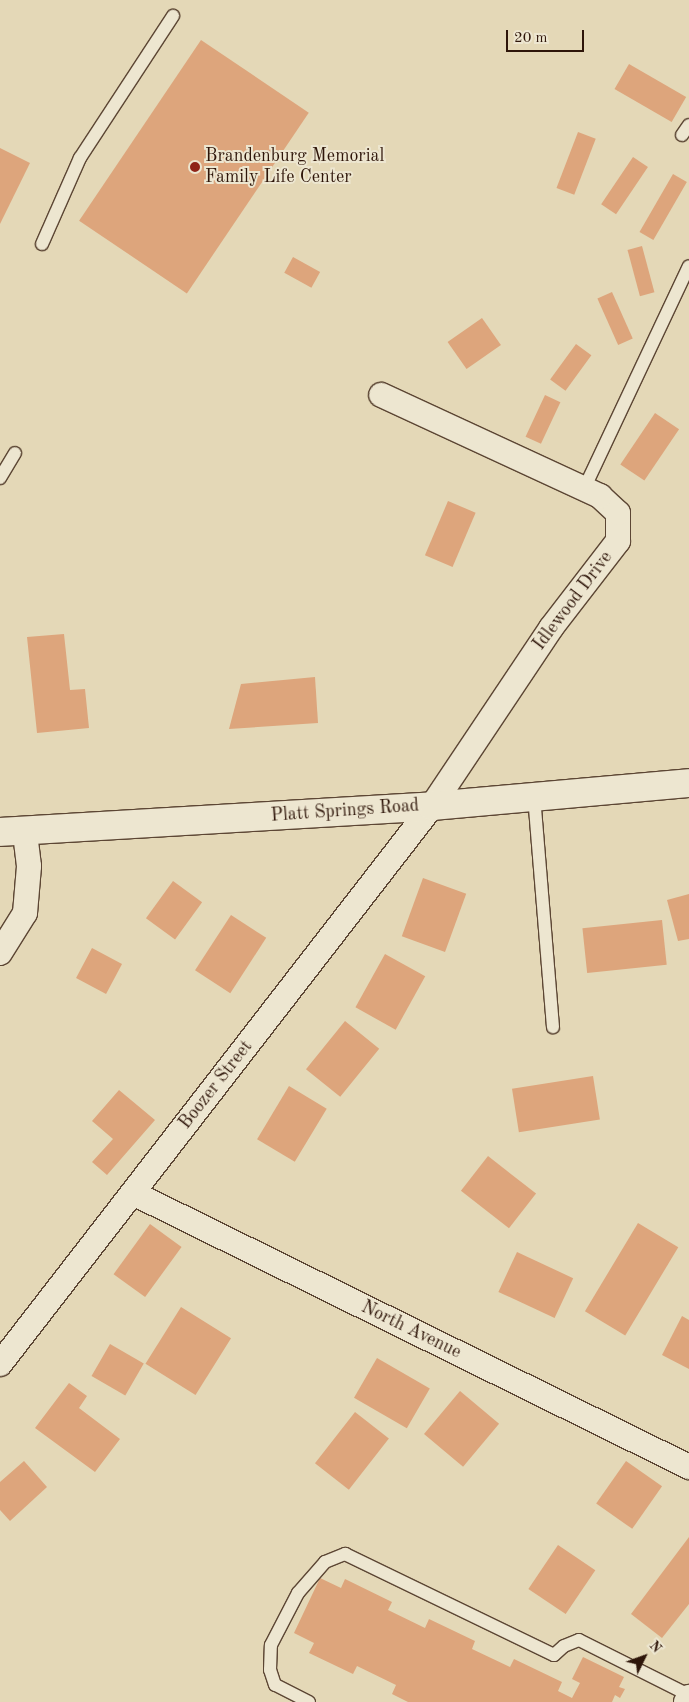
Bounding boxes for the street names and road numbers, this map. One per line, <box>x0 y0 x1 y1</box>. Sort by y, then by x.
street label: Idlewood Drive <box>529 547 617 655</box>
street label: Platt Springs Road <box>270 795 420 827</box>
street label: Boozer Street <box>175 1036 257 1134</box>
street label: North Avenue <box>358 1297 464 1363</box>

